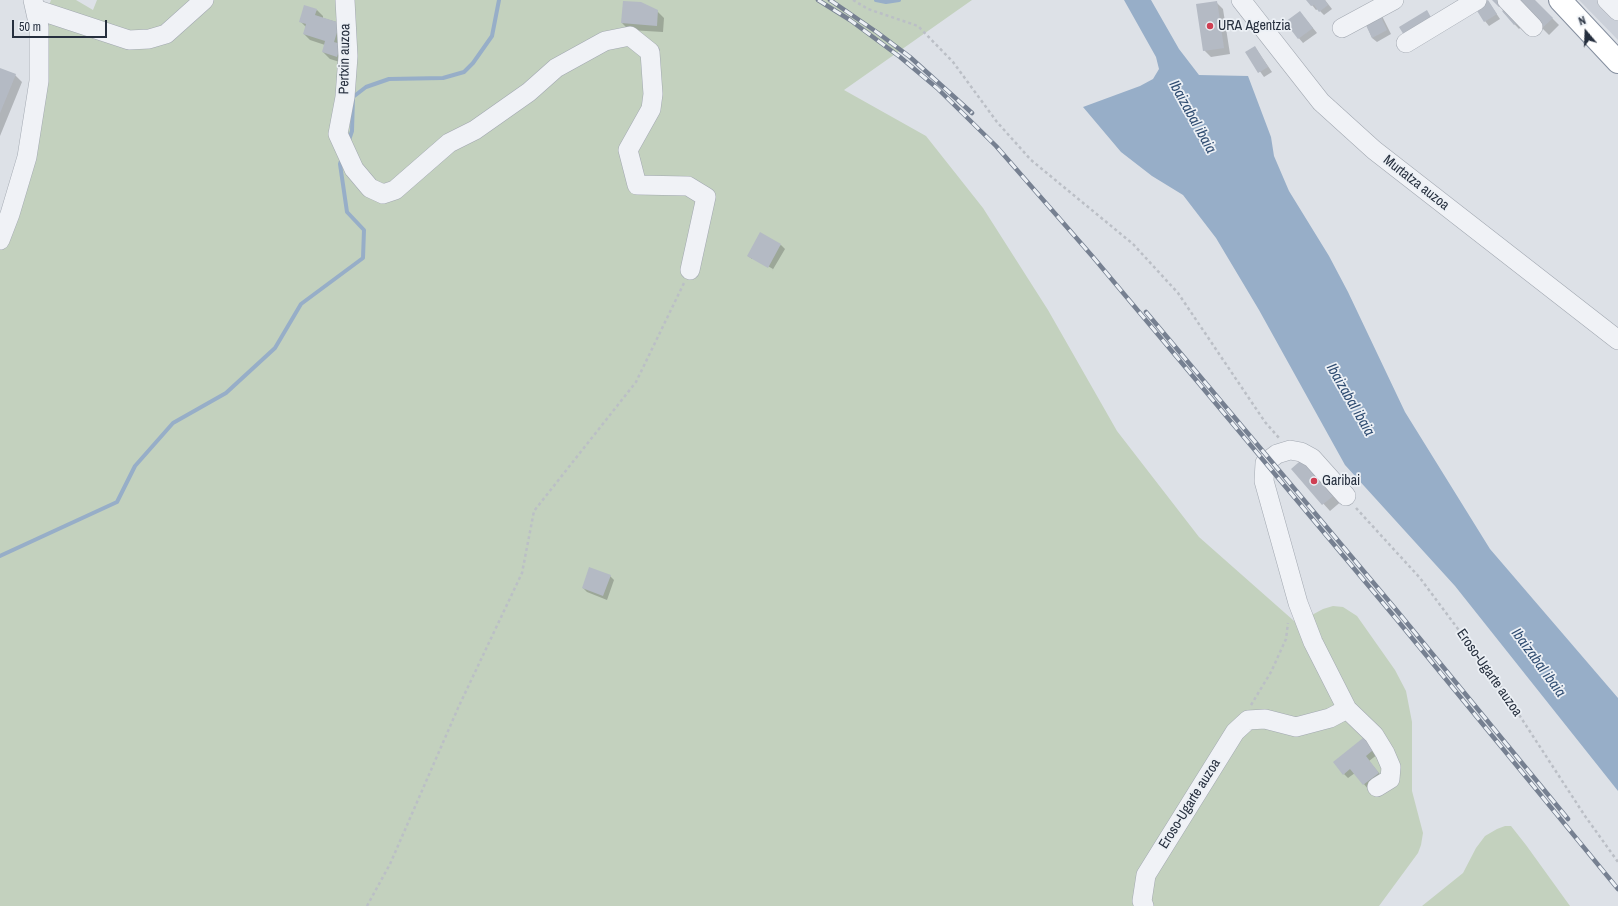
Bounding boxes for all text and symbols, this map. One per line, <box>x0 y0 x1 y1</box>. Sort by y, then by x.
scale bar <box>14 12 109 38</box>
north arrow <box>1566 12 1606 52</box>
text: N <box>1577 13 1587 28</box>
place label: URA Agentzia <box>1218 18 1291 34</box>
text: 50 m <box>19 19 41 35</box>
marker: URA Agentzia <box>1205 21 1215 31</box>
street label: Pertxin auzoa <box>336 23 354 95</box>
water label: Ibaizabal ibaia <box>1165 77 1219 157</box>
street label: Murtatza auzoa <box>1380 152 1452 214</box>
water label: Ibaizabal ibaia <box>1322 361 1378 439</box>
place label: Garibai <box>1322 473 1360 489</box>
marker: Garibai <box>1309 476 1319 486</box>
water label: Ibaizabal ibaia <box>1507 625 1569 701</box>
street label: Eroso-Ugarte auzoa <box>1453 626 1525 720</box>
street label: Eroso-Ugarte auzoa <box>1156 756 1224 852</box>

